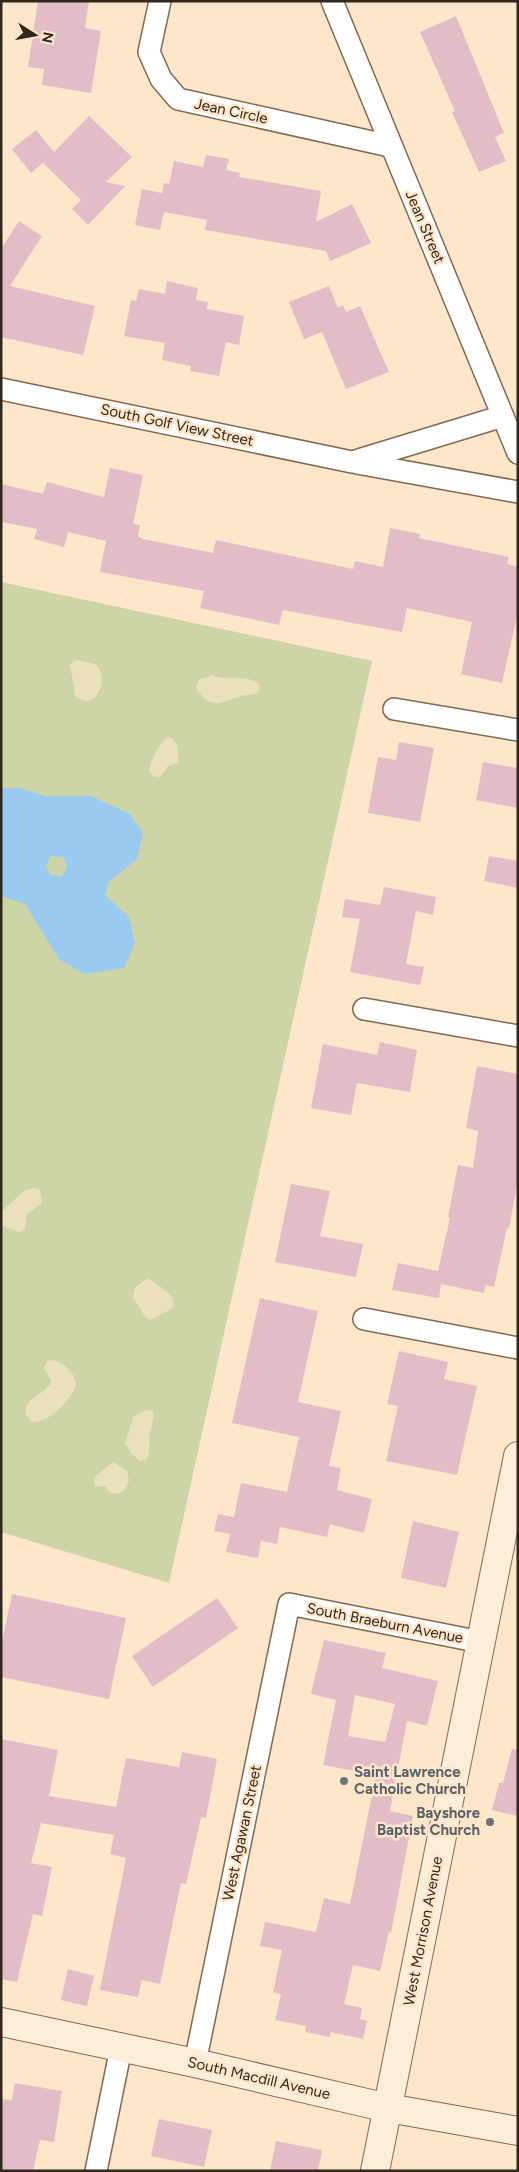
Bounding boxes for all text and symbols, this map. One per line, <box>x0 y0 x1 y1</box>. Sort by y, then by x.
north arrow <box>10 10 60 60</box>
text: N <box>38 30 57 44</box>
street label: Jean Circle <box>193 94 269 128</box>
street label: Jean Street <box>402 188 449 267</box>
street label: South Golf View Street <box>99 400 255 450</box>
street label: South Braeburn Avenue <box>305 1599 465 1647</box>
street label: West Agawan Street <box>219 1763 265 1902</box>
place label: Saint Lawrence Catholic Church <box>354 1763 466 1798</box>
marker: Saint Lawrence Catholic Church <box>338 1775 350 1787</box>
place label: Bayshore Baptist Church <box>377 1804 481 1839</box>
marker: Bayshore Baptist Church <box>484 1816 496 1828</box>
street label: West Morrison Avenue <box>400 1855 446 2007</box>
street label: South Macdill Avenue <box>186 2053 332 2103</box>

